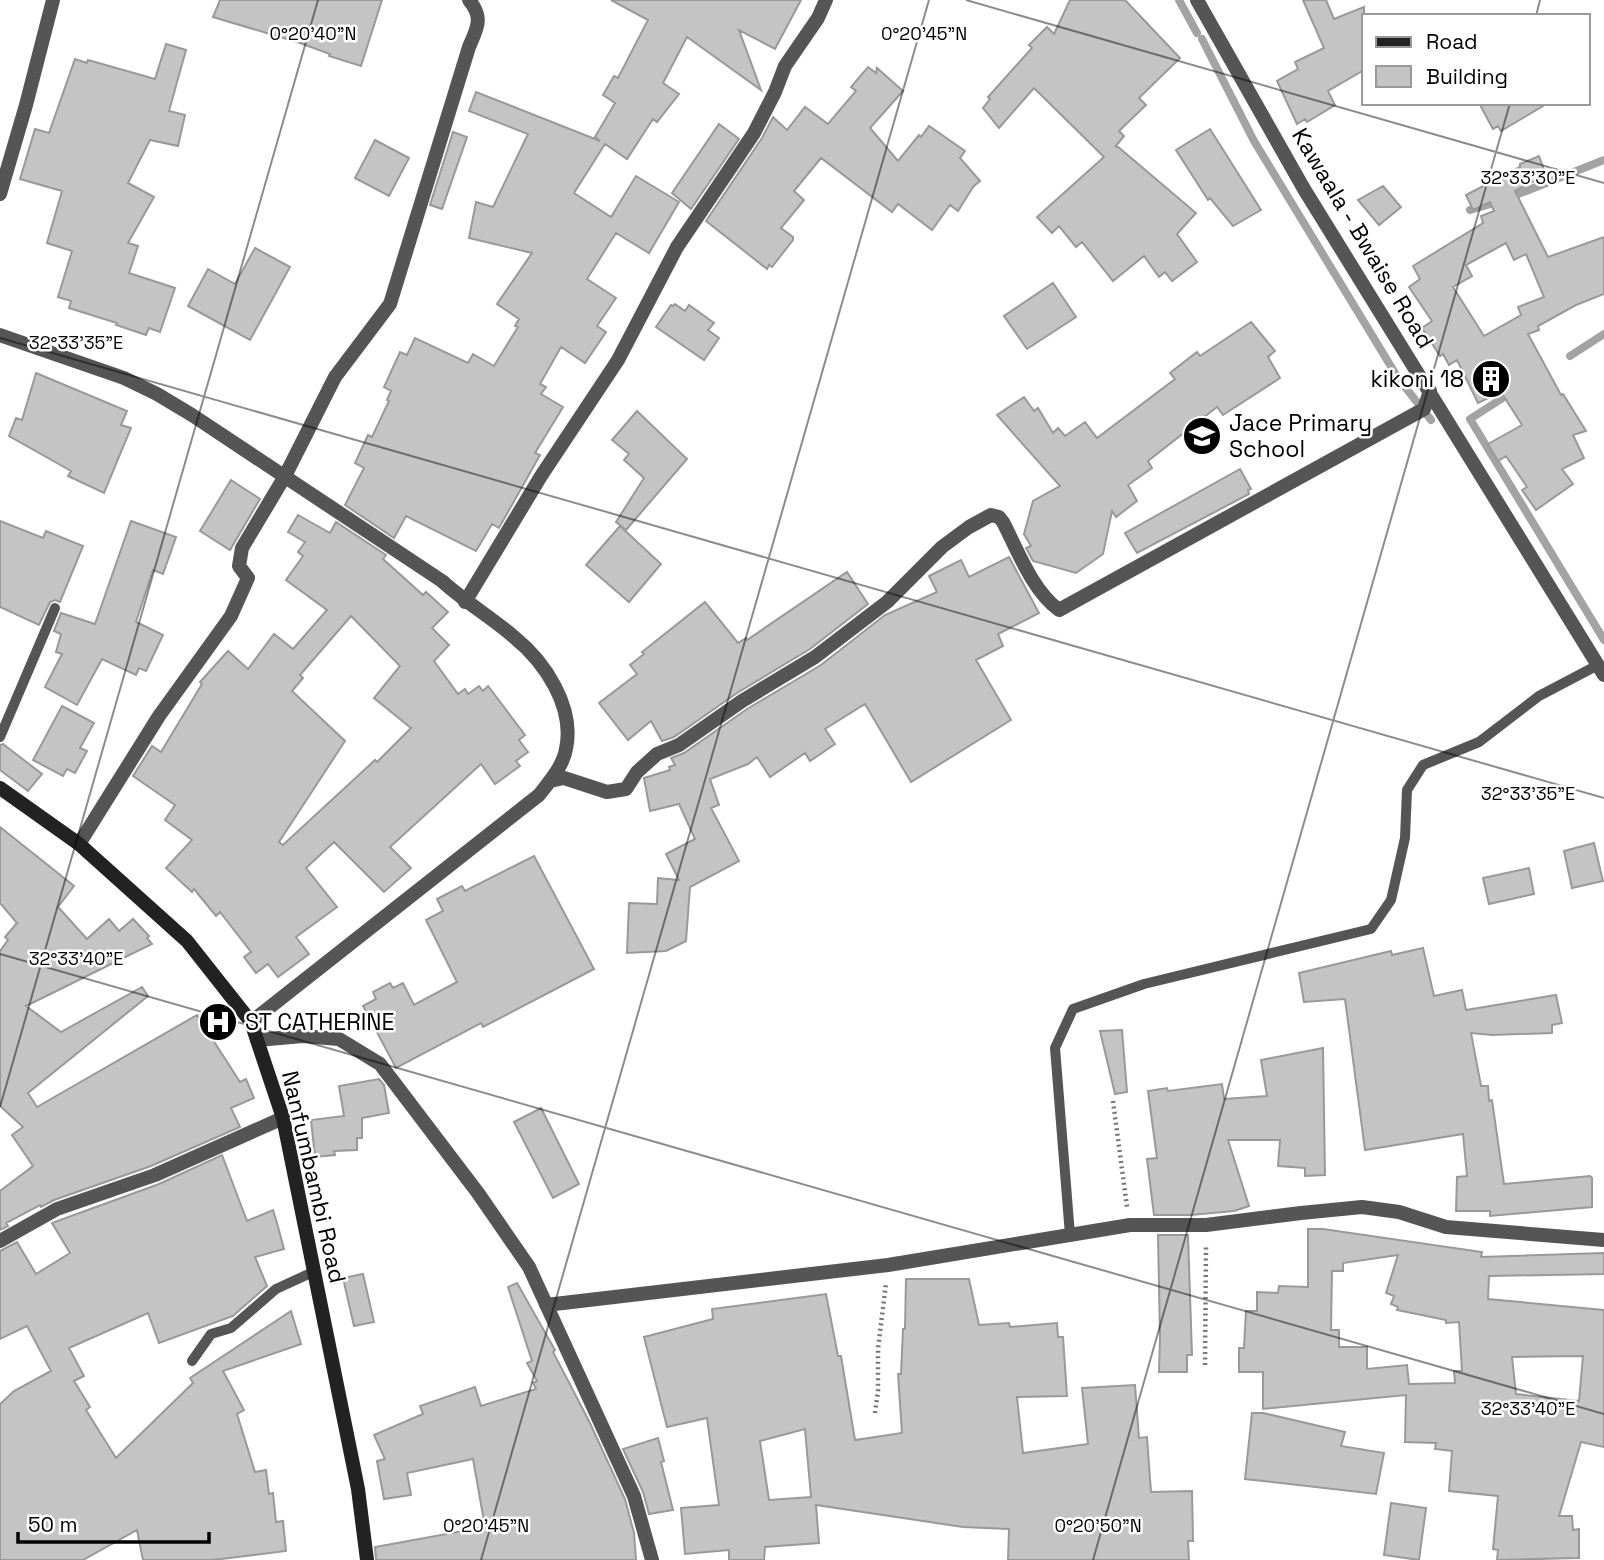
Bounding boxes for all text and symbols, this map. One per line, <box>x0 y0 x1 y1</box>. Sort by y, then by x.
legend <box>1362 14 1590 105</box>
text: 0°20'40"N <box>270 22 356 45</box>
text: 0°20'45"N <box>881 22 967 45</box>
text: Road <box>1426 28 1478 55</box>
text: Building <box>1426 63 1508 90</box>
street label: Kawaala - Bwaise Road <box>1285 122 1441 354</box>
text: 32°33'30"E <box>1480 166 1576 189</box>
text: 32°33'35"E <box>29 331 123 354</box>
building icon: kikoni 18 <box>1470 358 1512 400</box>
place label: kikoni 18 <box>1370 364 1464 394</box>
place label: Jace Primary School <box>1229 408 1372 464</box>
school or university icon: Jace Primary School <box>1181 415 1223 457</box>
text: 32°33'35"E <box>1481 782 1575 805</box>
text: 32°33'40"E <box>29 947 123 970</box>
hospital icon: ST CATHERINE <box>197 1001 239 1043</box>
place label: ST CATHERINE <box>245 1007 395 1037</box>
street label: Nanfumbambi Road <box>275 1068 353 1286</box>
text: 32°33'40"E <box>1481 1397 1575 1420</box>
scale bar <box>18 1500 208 1544</box>
text: 50 m <box>28 1511 78 1538</box>
text: 0°20'45"N <box>443 1514 529 1537</box>
text: 0°20'50"N <box>1054 1514 1142 1537</box>

